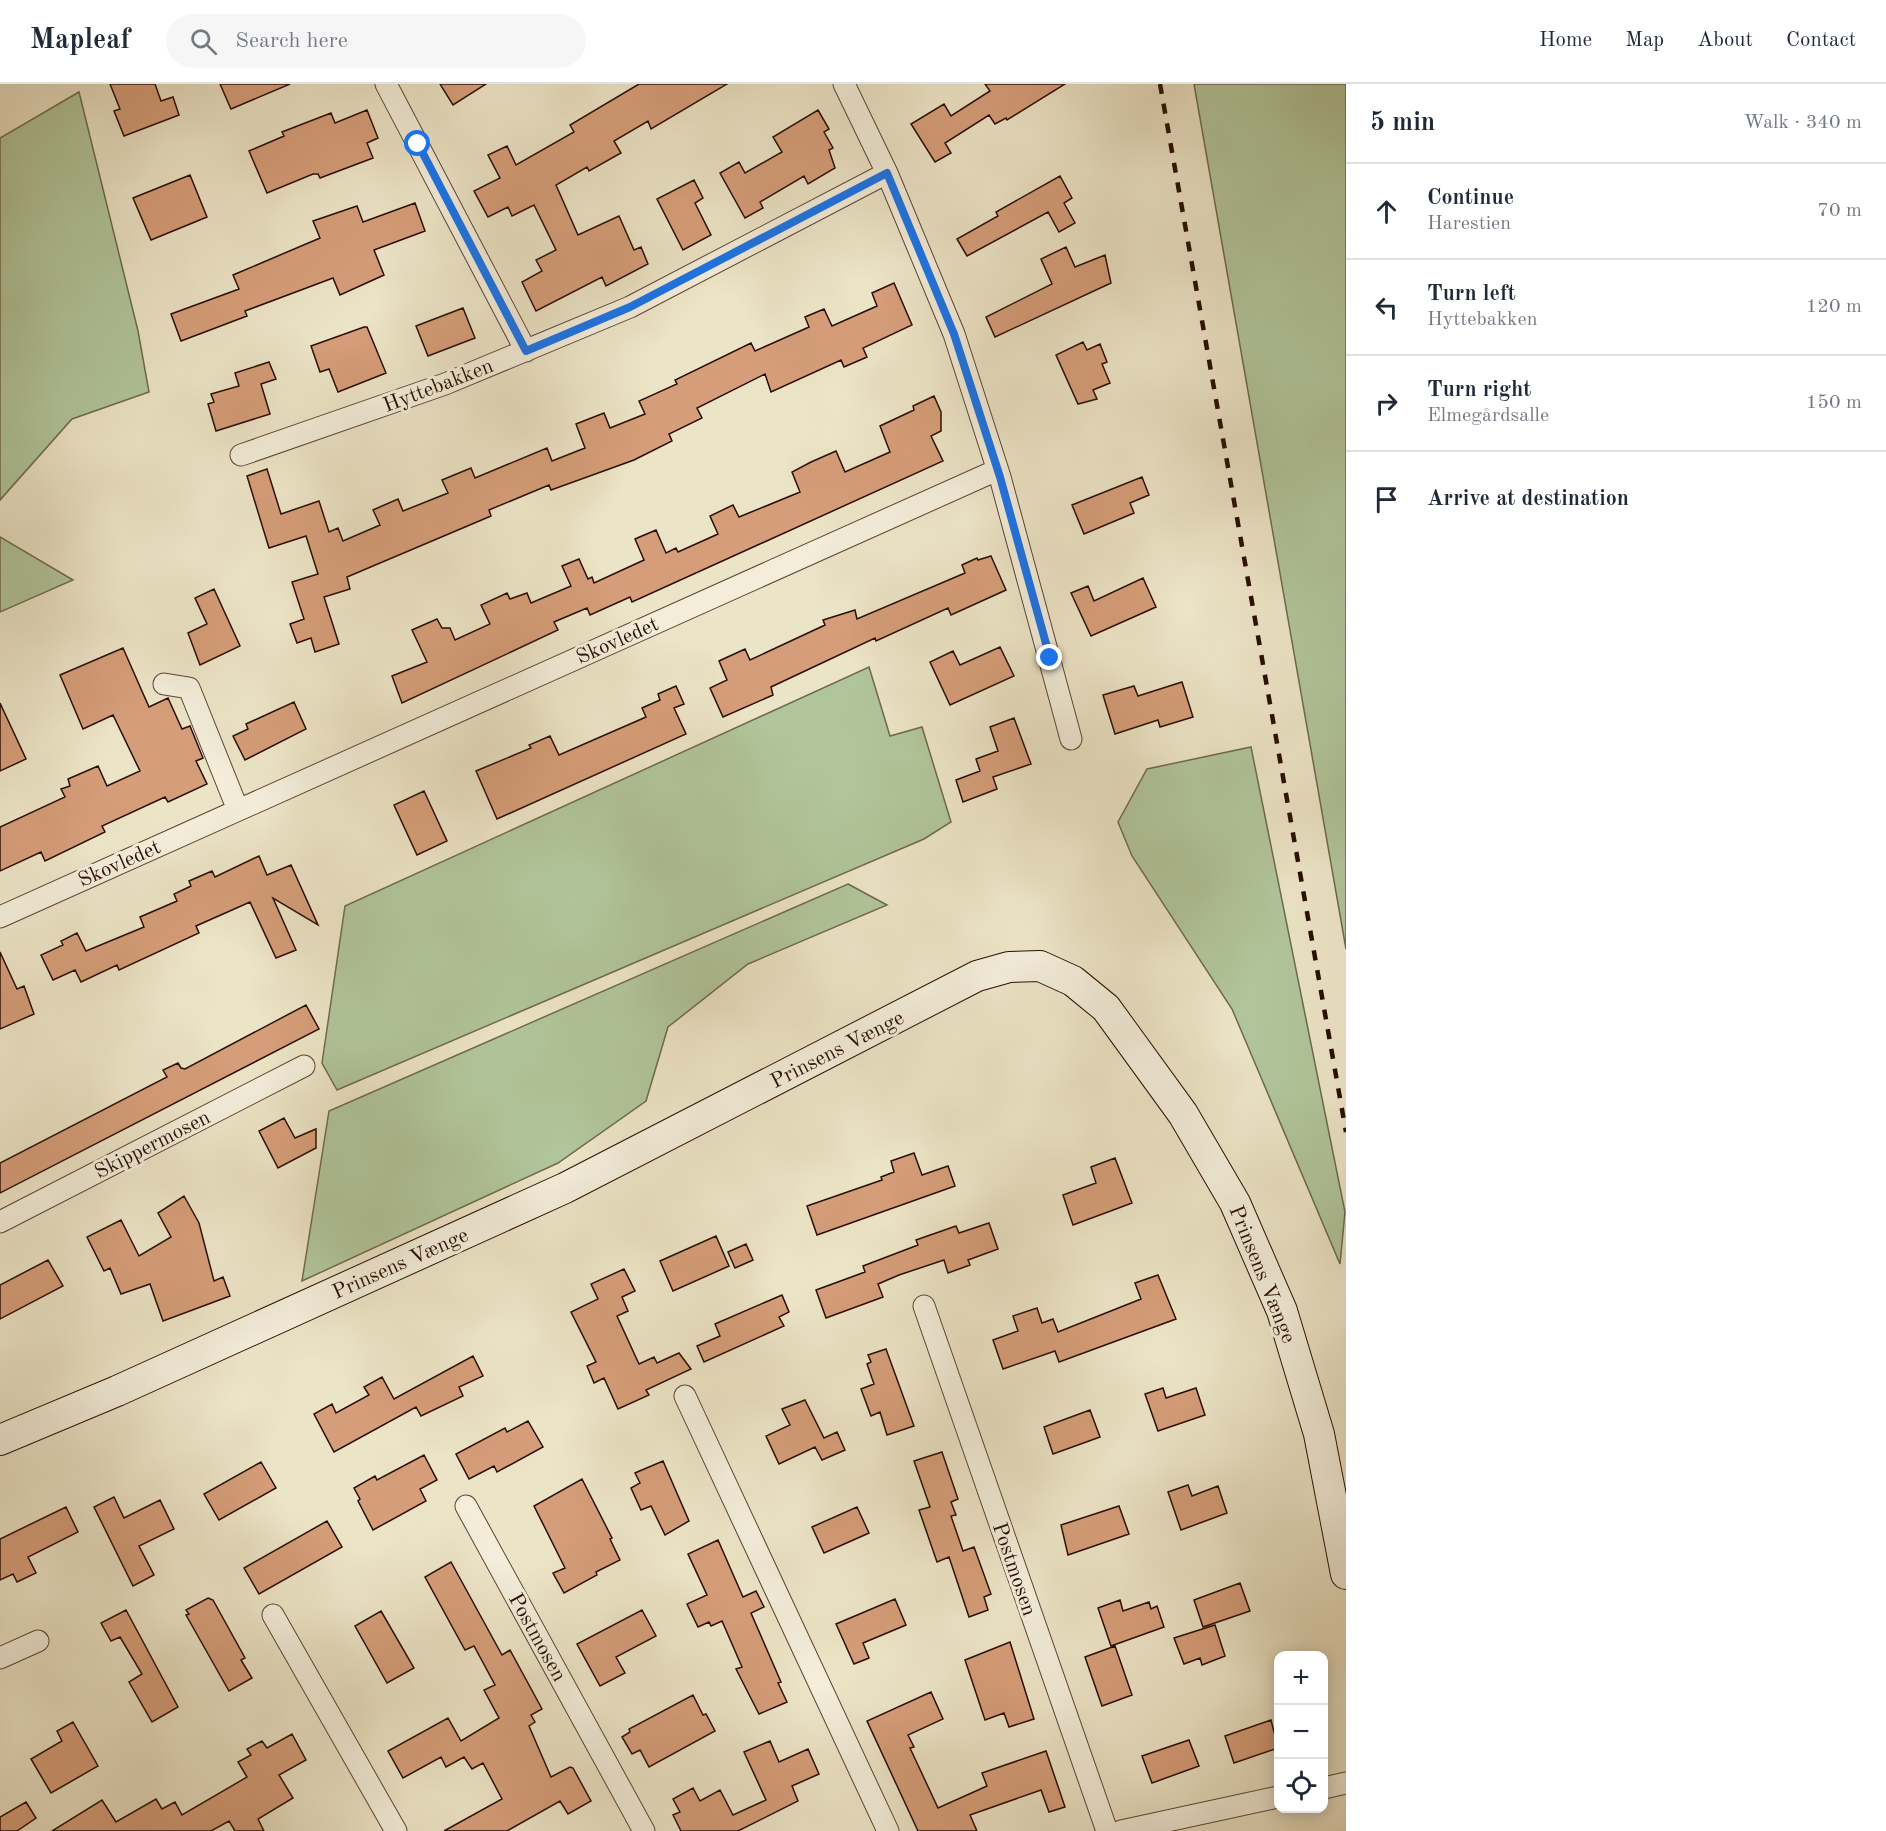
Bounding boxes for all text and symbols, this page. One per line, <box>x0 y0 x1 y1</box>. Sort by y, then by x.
search box <box>166 14 586 68</box>
icon: search <box>187 25 220 58</box>
text: Mapleaf <box>30 27 130 55</box>
text: Search here <box>235 30 348 52</box>
text: Home <box>1539 30 1592 51</box>
text: Map <box>1625 30 1664 51</box>
text: About <box>1697 30 1753 51</box>
text: Contact <box>1786 30 1856 51</box>
text: 5 min <box>1370 110 1435 136</box>
text: Walk · 340 m <box>1743 113 1862 133</box>
route start <box>404 130 430 156</box>
text: Continue <box>1427 187 1514 209</box>
icon: ahead <box>1370 195 1403 228</box>
text: 70 m <box>1817 201 1862 221</box>
text: Harestien <box>1427 214 1511 234</box>
text: Turn left <box>1427 283 1516 305</box>
icon: left <box>1370 291 1403 324</box>
text: 120 m <box>1806 297 1862 317</box>
text: Hyttebakken <box>1427 310 1537 330</box>
street label: Hyttebakken <box>381 356 496 417</box>
text: Turn right <box>1427 379 1531 401</box>
icon: right <box>1370 387 1403 420</box>
text: 150 m <box>1806 393 1862 413</box>
text: Elmegårdsalle <box>1427 406 1549 426</box>
icon: arrive <box>1370 483 1403 516</box>
text: Arrive at destination <box>1427 488 1629 510</box>
street label: Skovledet <box>573 614 662 669</box>
route end <box>1036 644 1062 670</box>
street label: Skovledet <box>75 837 164 892</box>
street label: Prinsens Vænge <box>768 1008 908 1093</box>
street label: Skippermosen <box>91 1107 214 1183</box>
street label: Prinsens Vænge <box>1224 1203 1299 1346</box>
street label: Prinsens Vænge <box>329 1225 472 1304</box>
street label: Postmosen <box>988 1520 1039 1619</box>
street label: Postmosen <box>504 1590 569 1685</box>
map controls <box>1274 1651 1328 1813</box>
button: + <box>1274 1651 1328 1705</box>
button: − <box>1274 1705 1328 1759</box>
button: locate <box>1274 1759 1328 1813</box>

